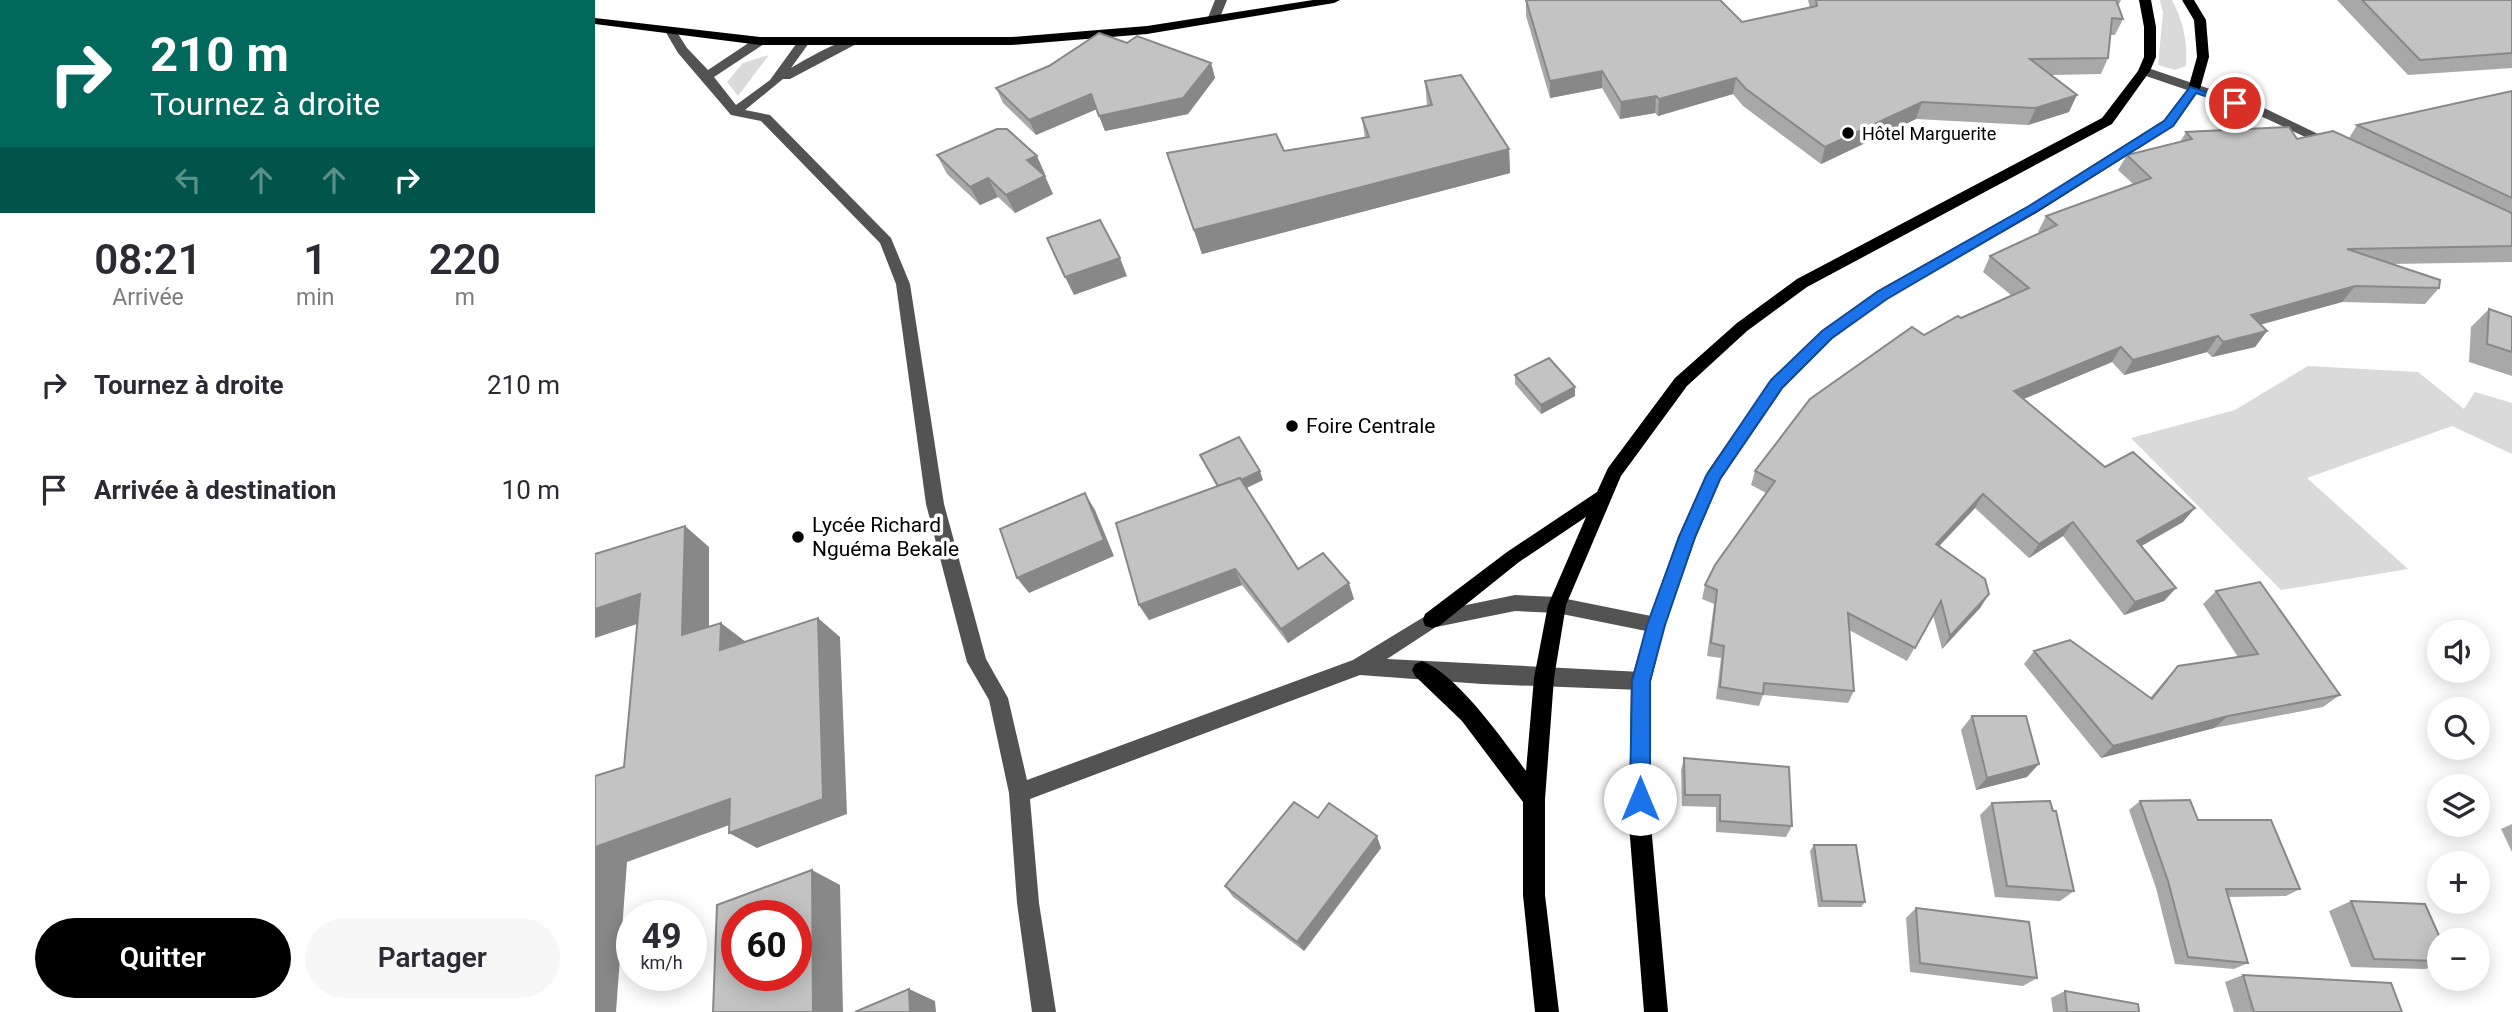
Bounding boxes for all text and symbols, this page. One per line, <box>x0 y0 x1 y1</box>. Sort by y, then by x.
text: 210 m <box>150 26 289 83</box>
icon: right <box>35 28 126 119</box>
pin <box>2205 73 2265 133</box>
icon: arrive <box>2216 84 2254 122</box>
text: Tournez à droite <box>150 85 380 123</box>
place label: Hôtel Marguerite <box>1862 123 1996 144</box>
marker: Hôtel Marguerite <box>1840 125 1856 141</box>
icon: left <box>169 161 207 199</box>
icon: ahead <box>242 161 280 199</box>
icon: ahead <box>315 161 353 199</box>
icon: right <box>388 161 426 199</box>
text: 08:21 <box>94 235 202 284</box>
text: 1 <box>303 235 327 284</box>
text: 220 <box>429 235 501 284</box>
text: Arrivée <box>112 284 184 311</box>
text: min <box>296 284 334 311</box>
text: m <box>455 284 475 311</box>
icon: right <box>35 366 73 404</box>
text: Tournez à droite <box>94 370 284 400</box>
text: 210 m <box>487 370 560 400</box>
place label: Foire Centrale <box>1306 414 1435 438</box>
marker: Foire Centrale <box>1284 418 1300 434</box>
icon: arrive <box>35 471 73 509</box>
text: Arrivée à destination <box>94 475 336 505</box>
text: 10 m <box>502 475 560 505</box>
place label: Lycée Richard Nguéma Bekale <box>812 513 959 561</box>
marker: Lycée Richard Nguéma Bekale <box>790 529 806 545</box>
map controls <box>2427 620 2490 991</box>
button: sound <box>2427 620 2490 683</box>
button: search <box>2427 697 2490 760</box>
position arrow <box>1603 762 1677 836</box>
button: layers <box>2427 774 2490 837</box>
button: + <box>2427 851 2490 914</box>
speed limit sign: 60 <box>721 900 812 991</box>
text: 49 <box>641 916 682 957</box>
button: Quitter <box>35 918 291 998</box>
button: Partager <box>305 918 560 998</box>
button: − <box>2427 928 2490 991</box>
text: km/h <box>640 952 683 973</box>

